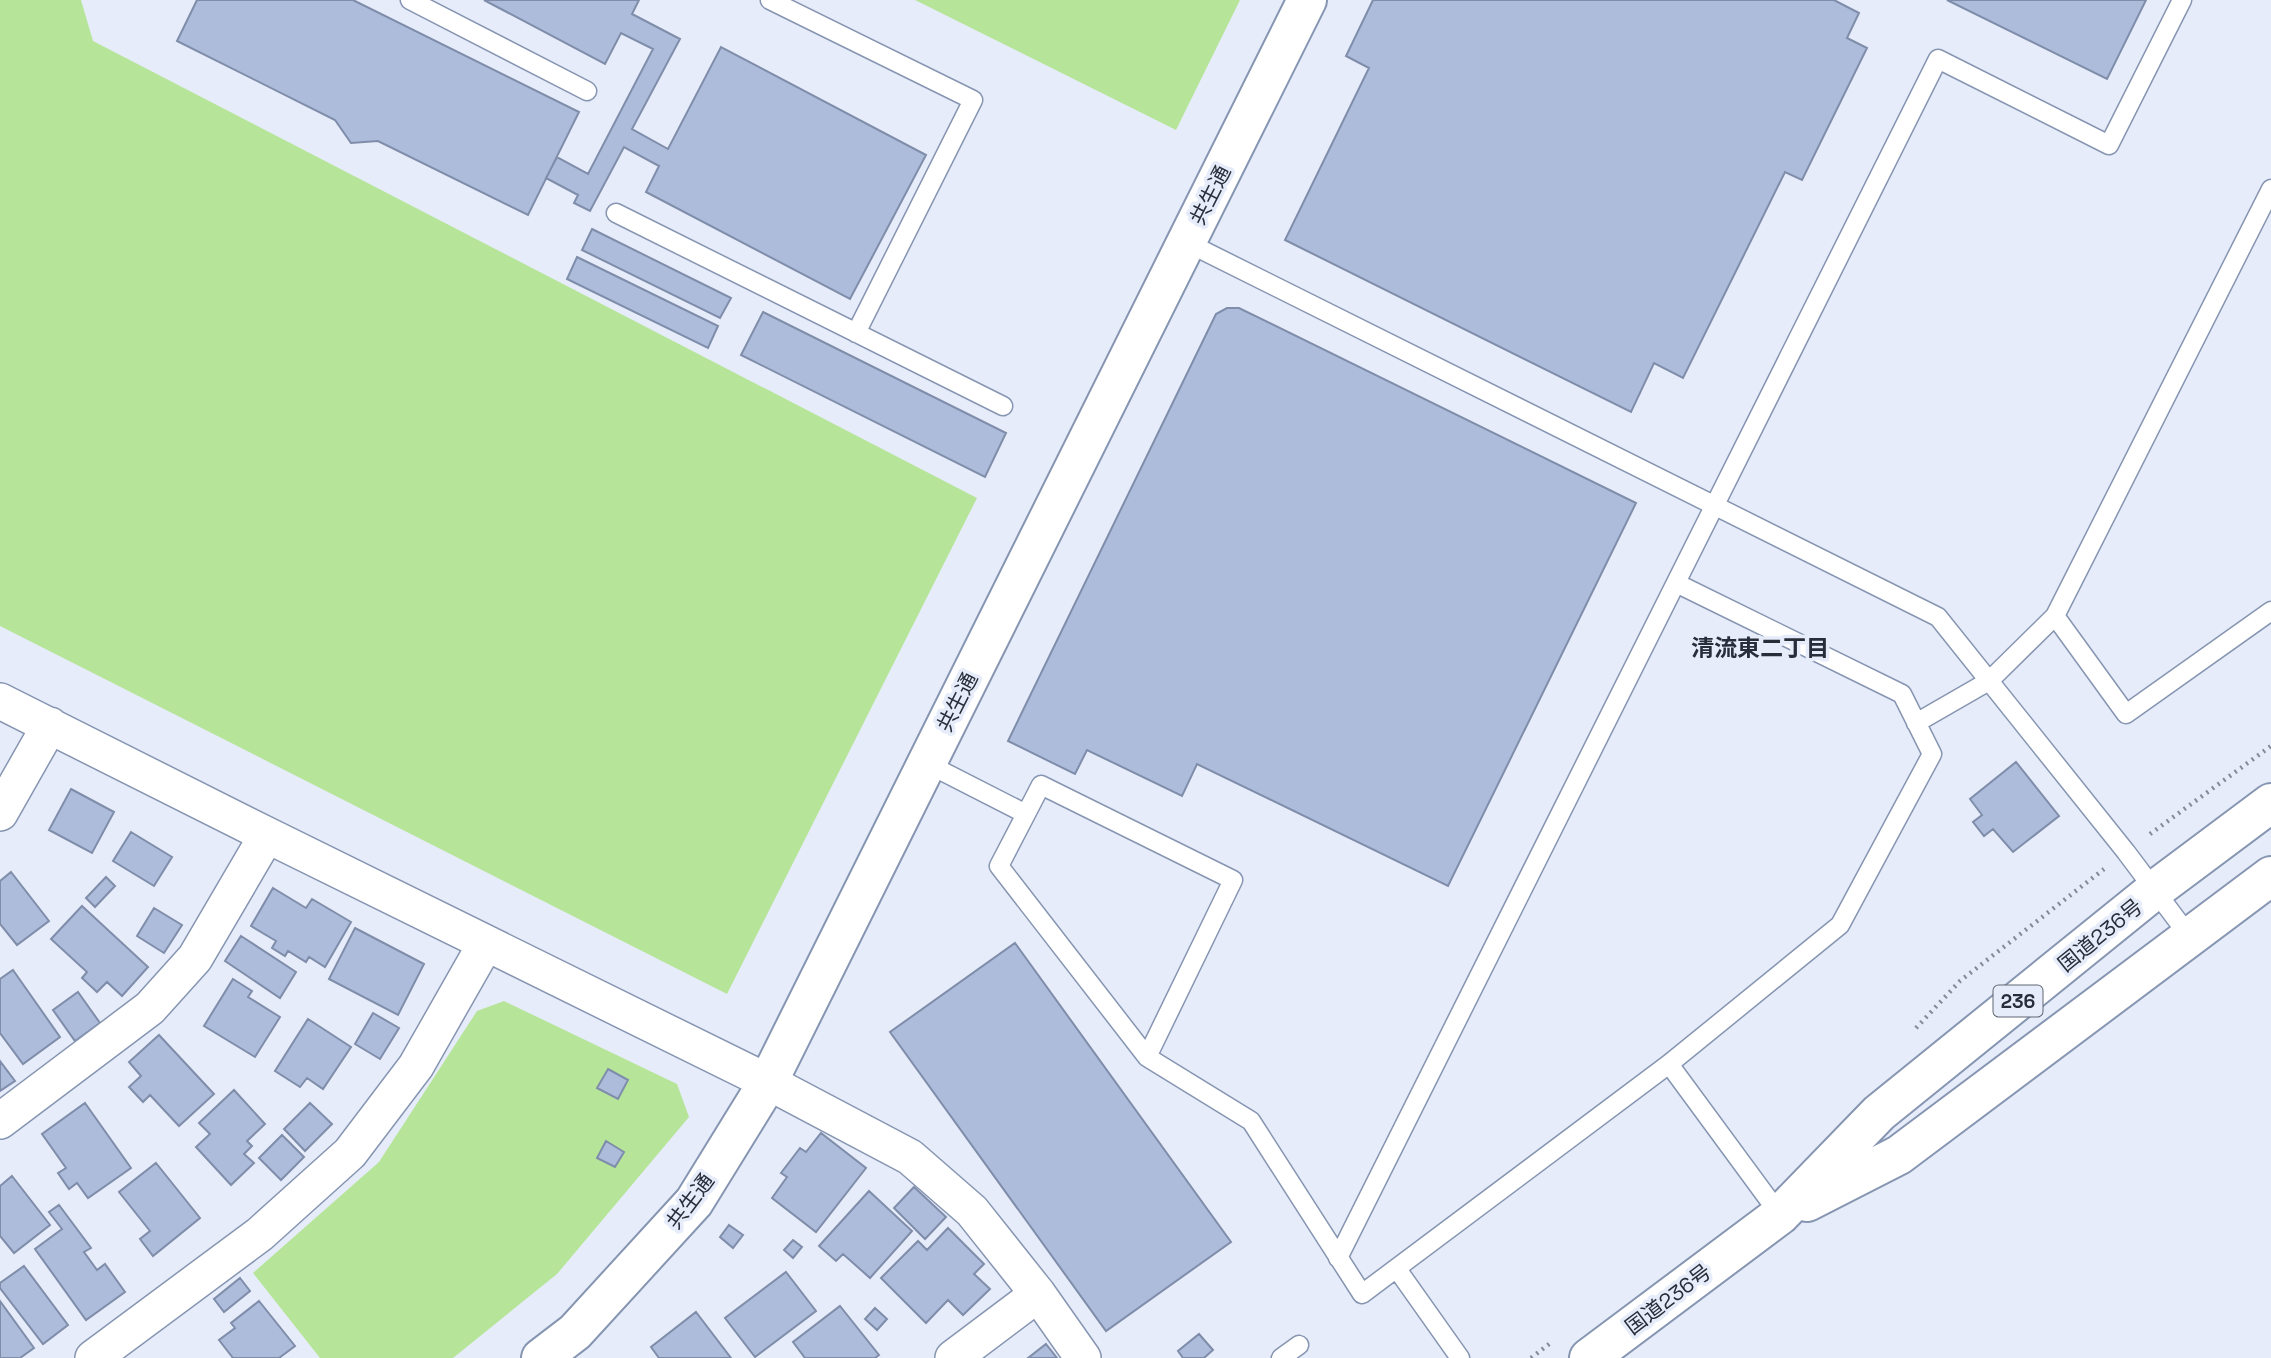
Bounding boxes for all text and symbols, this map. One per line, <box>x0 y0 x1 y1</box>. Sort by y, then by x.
street label: 共生通 <box>1184 161 1236 229</box>
district label: 清流東二丁目 <box>1691 633 1829 663</box>
street label: 共生通 <box>931 668 983 736</box>
street label: 国道236号 <box>2052 893 2148 977</box>
road number: 236 <box>1994 986 2042 1016</box>
street label: 共生通 <box>660 1168 720 1234</box>
street label: 国道236号 <box>1619 1258 1717 1340</box>

